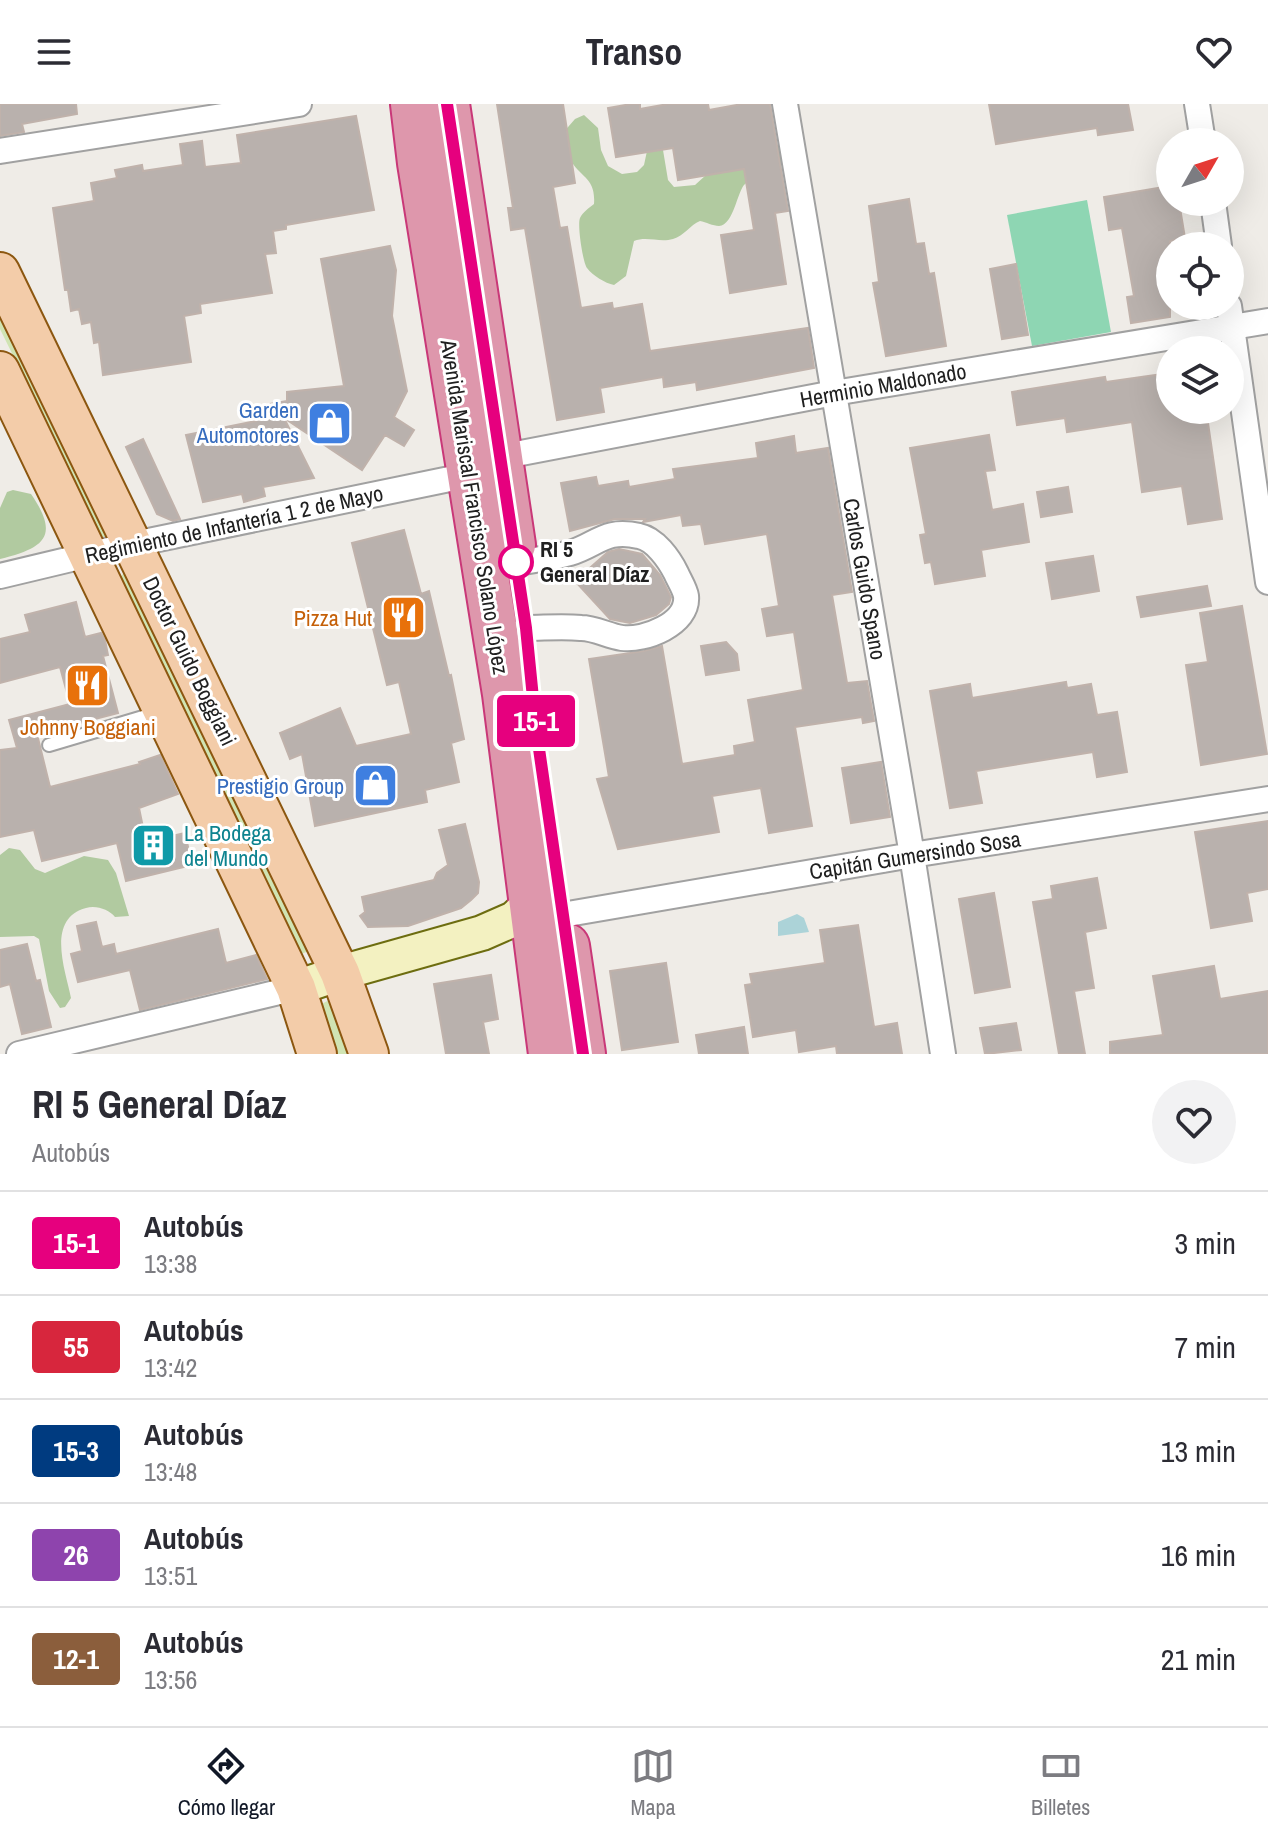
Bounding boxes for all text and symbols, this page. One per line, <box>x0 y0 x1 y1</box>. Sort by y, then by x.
text: Transo <box>586 28 682 76</box>
icon: menu <box>32 30 76 74</box>
icon: heart <box>1192 30 1236 74</box>
north arrow <box>1156 128 1244 216</box>
map controls <box>1156 128 1244 424</box>
button: locate <box>1156 232 1244 320</box>
street label: Avenida Mariscal Francisco Solano López <box>434 336 516 677</box>
button: layers <box>1156 336 1244 424</box>
street label: Herminio Maldonado <box>797 356 969 414</box>
place label: Garden Automotores <box>196 395 299 450</box>
shop icon: Garden Automotores <box>306 399 354 447</box>
street label: Regimiento de Infantería 1 2 de Mayo <box>82 478 386 570</box>
street label: Carlos Guido Spano <box>836 496 894 662</box>
place label: RI 5 General Díaz <box>540 534 649 589</box>
marker: RI 5 General Díaz <box>499 545 533 579</box>
street label: Doctor Guido Boggiani <box>136 571 244 751</box>
restaurant icon: Pizza Hut <box>379 594 427 642</box>
place label: Pizza Hut <box>294 603 372 633</box>
restaurant icon: Johnny Boggiani <box>64 662 112 710</box>
line badge: 15-1 <box>480 695 592 747</box>
text: 15-1 <box>513 702 559 740</box>
place label: Johnny Boggiani <box>20 712 156 742</box>
shop icon: Prestigio Group <box>351 762 399 810</box>
place label: Prestigio Group <box>217 771 344 801</box>
place label: La Bodega del Mundo <box>184 818 271 873</box>
building icon: La Bodega del Mundo <box>129 822 177 870</box>
street label: Capitán Gumersindo Sosa <box>807 823 1023 887</box>
text: RI 5 General Díaz <box>32 1079 287 1130</box>
button: heart <box>1152 1080 1236 1164</box>
text: Autobús <box>32 1135 110 1170</box>
text: Autobús <box>144 1206 244 1246</box>
text: 3 min <box>1174 1223 1236 1263</box>
text: 15-1 <box>53 1224 99 1262</box>
text: 13:38 <box>144 1246 197 1281</box>
text: Autobús <box>144 1310 244 1350</box>
text: 7 min <box>1174 1327 1236 1367</box>
text: 55 <box>63 1328 89 1366</box>
text: 13:42 <box>144 1350 197 1385</box>
text: Autobús <box>144 1414 244 1454</box>
text: 13 min <box>1161 1431 1236 1471</box>
text: 15-3 <box>53 1432 99 1470</box>
text: 13:48 <box>144 1454 197 1489</box>
text: Autobús <box>144 1518 244 1558</box>
text: 16 min <box>1161 1535 1236 1575</box>
text: 26 <box>63 1536 89 1574</box>
text: 13:51 <box>144 1558 197 1593</box>
text: Autobús <box>144 1622 244 1662</box>
text: 21 min <box>1161 1639 1236 1679</box>
text: 12-1 <box>53 1640 99 1678</box>
text: 13:56 <box>144 1662 197 1697</box>
tab: Cómo llegar <box>178 1744 275 1822</box>
tab: Mapa <box>630 1744 676 1822</box>
tab: Billetes <box>1031 1744 1090 1822</box>

